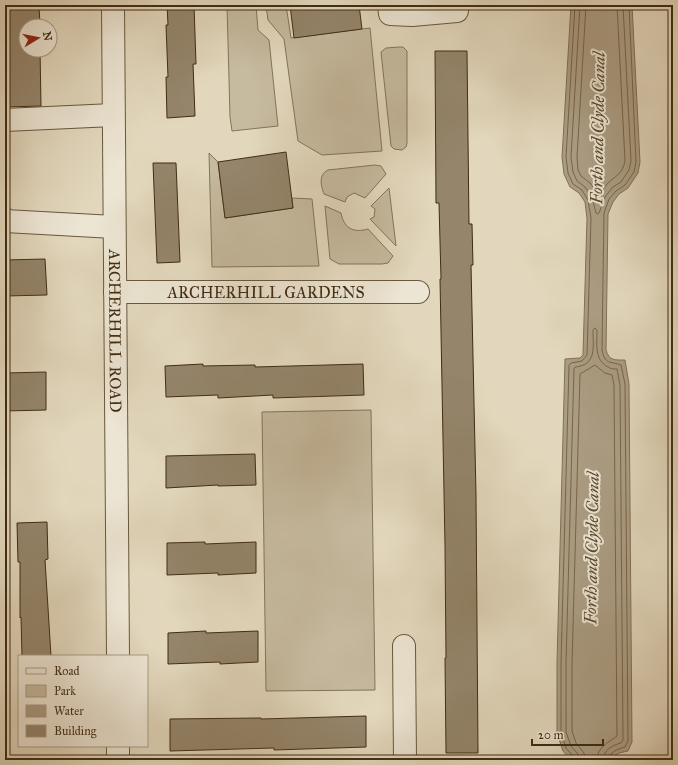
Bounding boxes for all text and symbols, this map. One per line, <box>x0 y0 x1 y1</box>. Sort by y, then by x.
north arrow <box>18 18 58 58</box>
text: N <box>40 31 55 43</box>
water label: Forth and Clyde Canal <box>586 50 610 205</box>
street label: ARCHERHILL ROAD <box>105 248 126 413</box>
street label: ARCHERHILL GARDENS <box>166 283 365 302</box>
water label: Forth and Clyde Canal <box>580 470 604 625</box>
legend <box>18 655 148 747</box>
text: Road <box>54 664 80 678</box>
text: Park <box>54 684 76 698</box>
text: Water <box>54 704 84 718</box>
scale bar <box>532 721 603 747</box>
text: Building <box>54 724 97 739</box>
text: 20 m <box>538 728 564 742</box>

